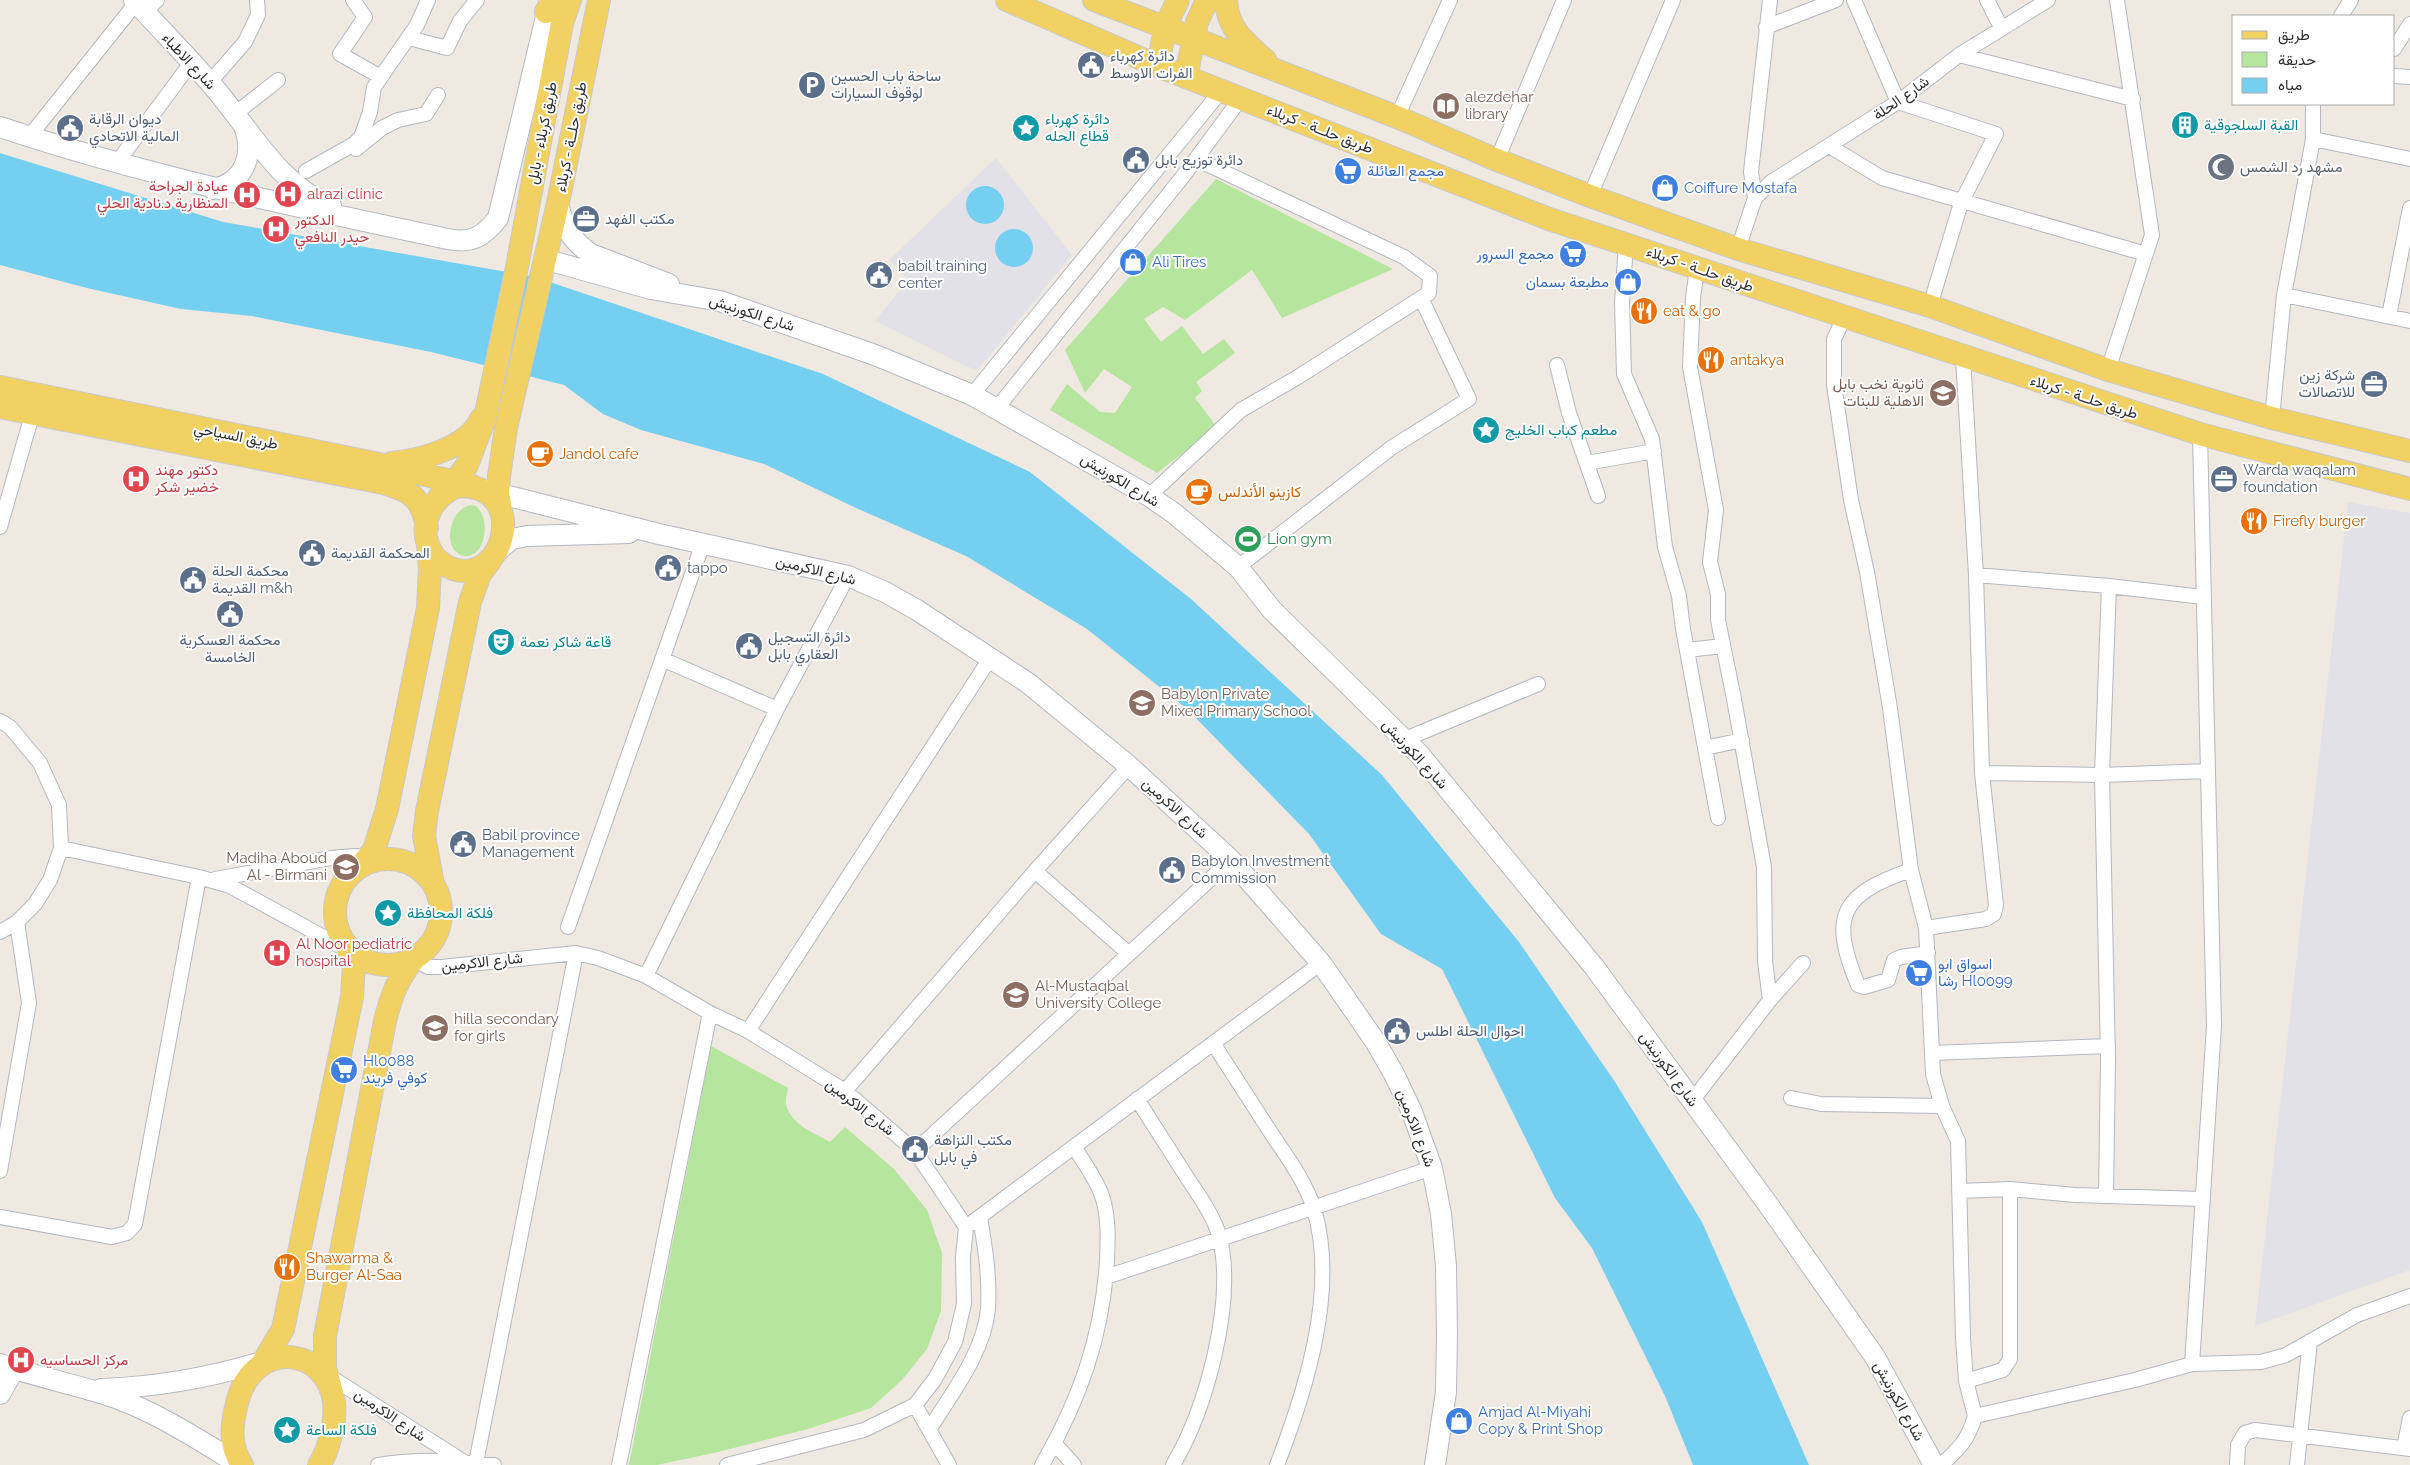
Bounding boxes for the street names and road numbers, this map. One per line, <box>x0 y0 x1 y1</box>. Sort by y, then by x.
street label: شارع الاطباء <box>157 29 220 95</box>
street label: شارع الحلة <box>1869 72 1934 126</box>
street label: طريق كربلاء - بابل <box>523 80 562 186</box>
street label: طريق حلــة - كربلاء <box>551 80 592 194</box>
street label: طريق حلــة - كربلاء <box>1264 101 1376 159</box>
street label: طريق حلــة - كربلاء <box>1644 242 1756 297</box>
street label: شارع الكورنيش <box>707 291 797 337</box>
street label: طريق حلــة - كربلاء <box>2028 371 2140 424</box>
street label: طريق السياحي <box>192 419 280 457</box>
street label: شارع الكورنيش <box>1076 449 1163 512</box>
street label: شارع الاكرمين <box>774 551 858 591</box>
street label: شارع الكورنيش <box>1377 715 1452 794</box>
street label: شارع الاكرمين <box>1137 774 1212 844</box>
street label: شارع الاكرمين <box>440 949 524 977</box>
street label: شارع الكورنيش <box>1634 1028 1702 1111</box>
street label: شارع الاكرمين <box>821 1075 898 1141</box>
street label: شارع الاكرمين <box>1391 1086 1439 1170</box>
street label: شارع الكورنيش <box>1868 1358 1928 1445</box>
street label: شارع الاكرمين <box>350 1385 429 1447</box>

